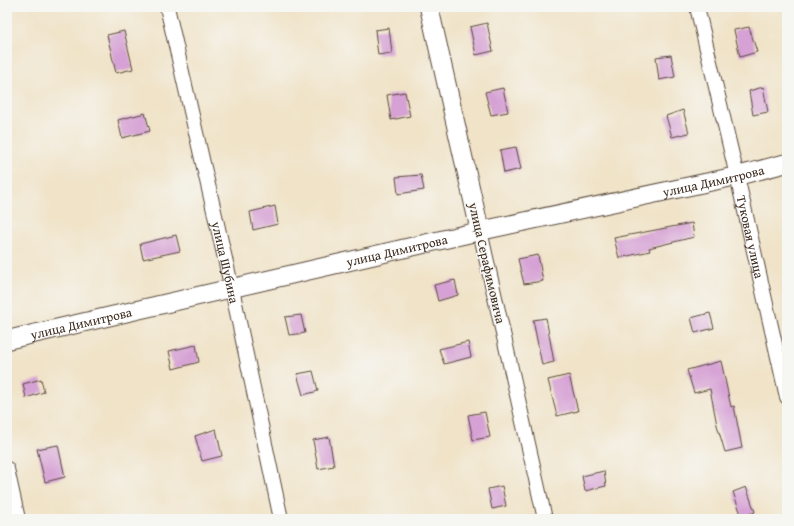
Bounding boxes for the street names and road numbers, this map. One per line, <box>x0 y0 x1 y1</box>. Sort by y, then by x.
street label: улица Димитрова <box>660 160 767 201</box>
street label: Туковая улица <box>732 193 770 281</box>
street label: улица Серафимовича <box>464 200 510 326</box>
street label: улица Шубина <box>207 218 244 306</box>
street label: улица Димитрова <box>343 229 450 271</box>
street label: улица Димитрова <box>27 302 134 344</box>

